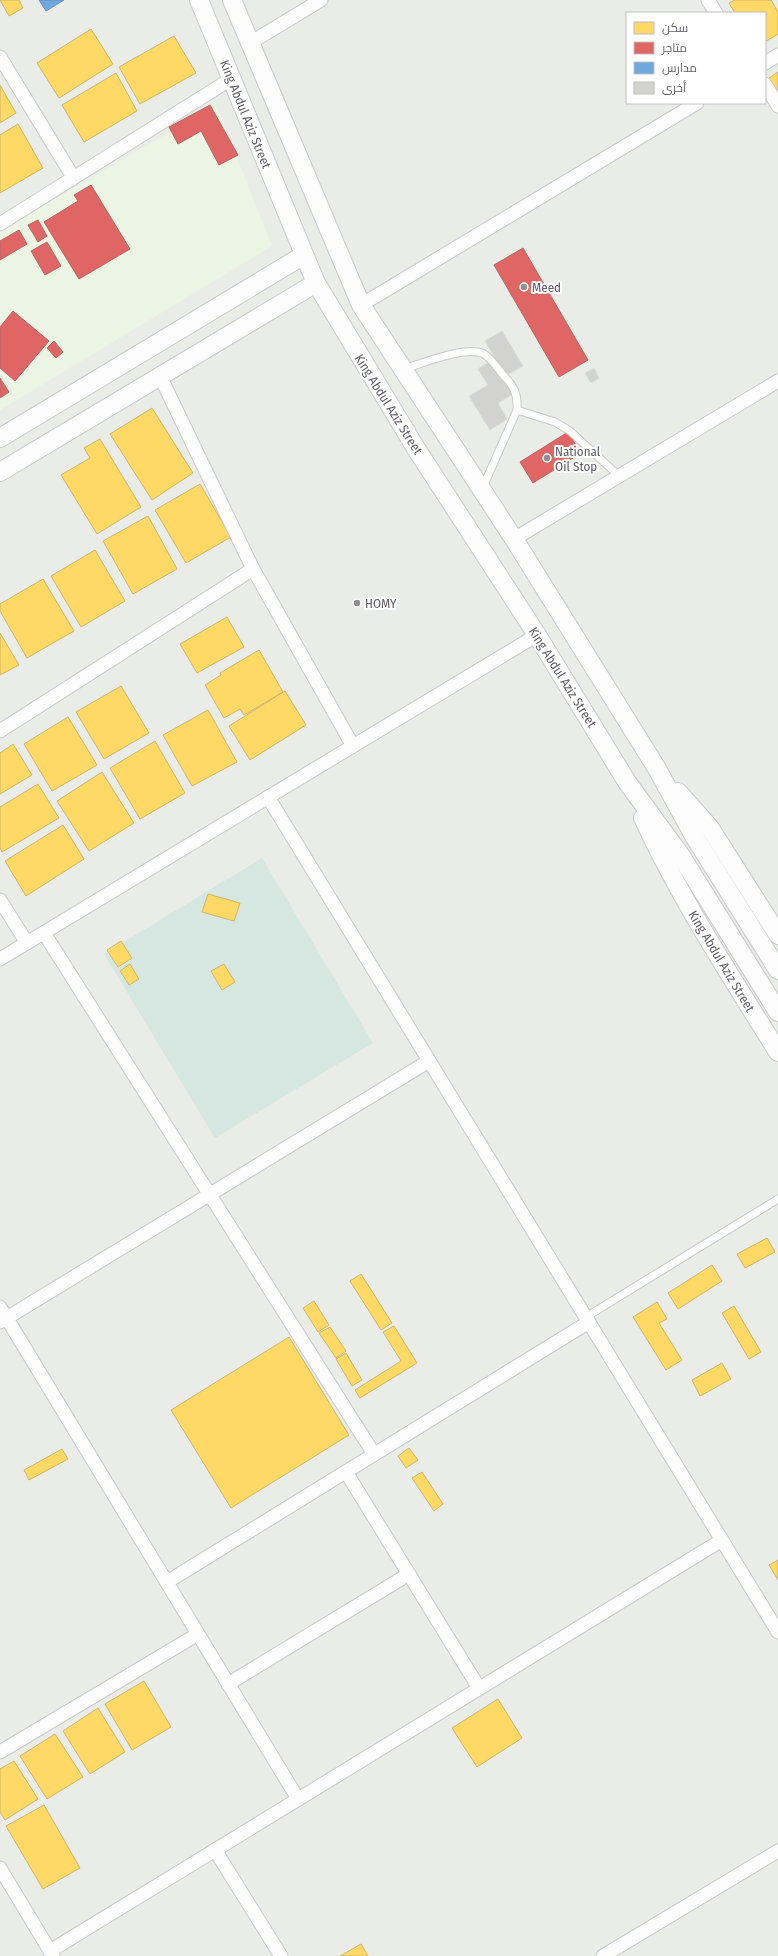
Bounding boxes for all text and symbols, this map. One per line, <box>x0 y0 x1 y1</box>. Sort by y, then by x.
legend <box>626 12 766 104</box>
text: سكن <box>662 21 688 35</box>
text: متاجر <box>661 41 687 55</box>
street label: King Abdul Aziz Street <box>217 58 274 171</box>
text: مدارس <box>662 61 697 75</box>
text: أخرى <box>662 80 686 95</box>
place label: Meed <box>532 280 561 295</box>
marker: Meed <box>519 282 529 292</box>
street label: King Abdul Aziz Street <box>352 351 426 458</box>
place label: National Oil Stop <box>555 444 601 474</box>
marker: National Oil Stop <box>542 453 552 463</box>
place label: HOMY <box>365 596 397 611</box>
marker: HOMY <box>352 598 362 608</box>
street label: King Abdul Aziz Street <box>526 624 600 731</box>
street label: King Abdul Aziz Street <box>685 908 758 1015</box>

